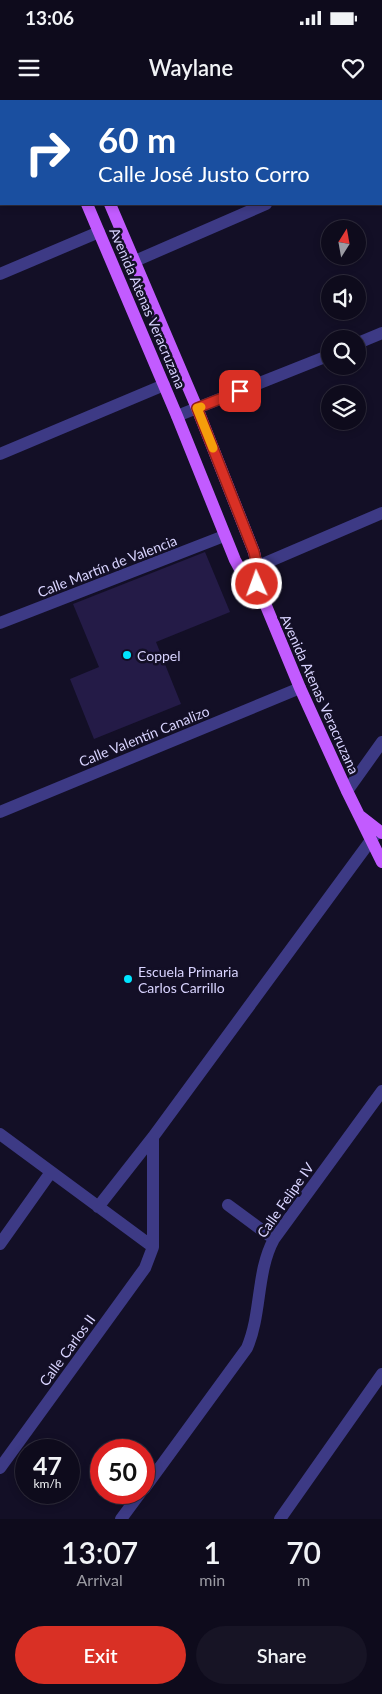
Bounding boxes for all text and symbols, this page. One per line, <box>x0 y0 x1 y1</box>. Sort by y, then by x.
text: 13:06 <box>25 6 74 29</box>
icon: menu <box>15 54 43 82</box>
text: Waylane <box>149 54 233 81</box>
icon: heart <box>339 54 367 82</box>
text: 60 m <box>98 118 176 160</box>
icon: right <box>15 120 80 185</box>
text: Calle José Justo Corro <box>98 160 310 187</box>
north arrow <box>321 220 366 265</box>
map controls <box>321 220 366 430</box>
street label: Avenida Atenas Veracruzana <box>106 225 190 391</box>
button: sound <box>321 275 366 320</box>
button: search <box>321 330 366 375</box>
pin <box>219 370 261 412</box>
icon: arrive <box>226 377 254 405</box>
button: layers <box>321 385 366 430</box>
street label: Calle Martín de Valencia <box>35 532 179 600</box>
position arrow <box>230 557 282 609</box>
street label: Avenida Atenas Veracruzana <box>277 611 363 777</box>
place label: Coppel <box>137 647 181 664</box>
marker: Coppel <box>121 649 133 661</box>
street label: Calle Valentín Canalizo <box>76 702 212 770</box>
place label: Escuela Primaria Carlos Carrillo <box>138 963 238 996</box>
marker: Escuela Primaria Carlos Carrillo <box>122 973 134 985</box>
street label: Calle Felipe IV <box>253 1159 317 1241</box>
street label: Calle Carlos II <box>35 1311 99 1389</box>
speed limit sign: 50 <box>90 1439 155 1504</box>
text: 47 <box>33 1450 62 1480</box>
text: km/h <box>33 1476 62 1491</box>
text: 13:07 <box>61 1534 138 1570</box>
text: 1 <box>204 1534 221 1570</box>
text: 70 <box>286 1534 321 1570</box>
text: Arrival <box>77 1570 123 1589</box>
text: min <box>199 1570 225 1589</box>
text: m <box>297 1570 310 1589</box>
button: Exit <box>15 1626 186 1684</box>
button: Share <box>196 1626 367 1684</box>

